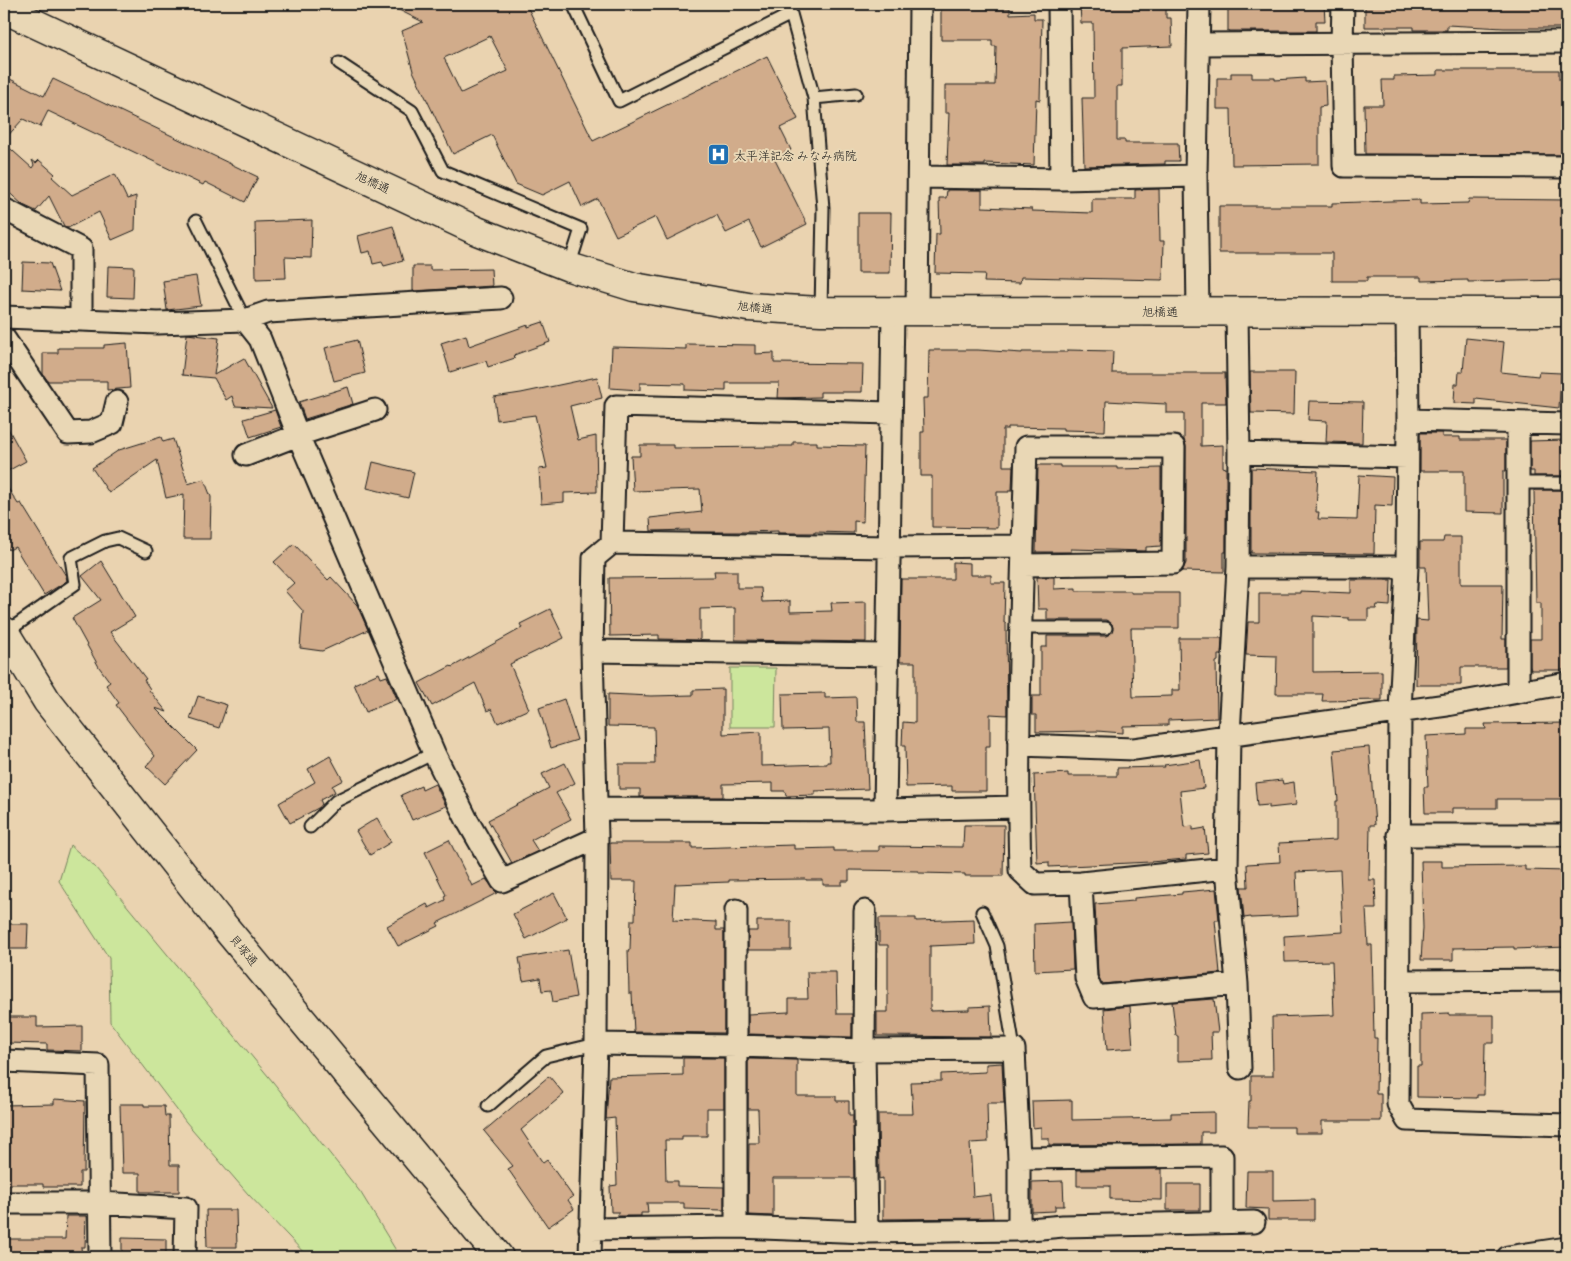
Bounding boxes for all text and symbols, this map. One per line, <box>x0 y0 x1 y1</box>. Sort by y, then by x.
hospital icon: 太平洋記念 みなみ病院 <box>706 143 730 167</box>
place label: 太平洋記念 みなみ病院 <box>734 148 857 163</box>
street label: 旭橋通 <box>354 168 392 196</box>
street label: 旭橋通 <box>736 298 774 316</box>
street label: 旭橋通 <box>1142 304 1178 319</box>
street label: 貝塚通 <box>227 931 261 969</box>

